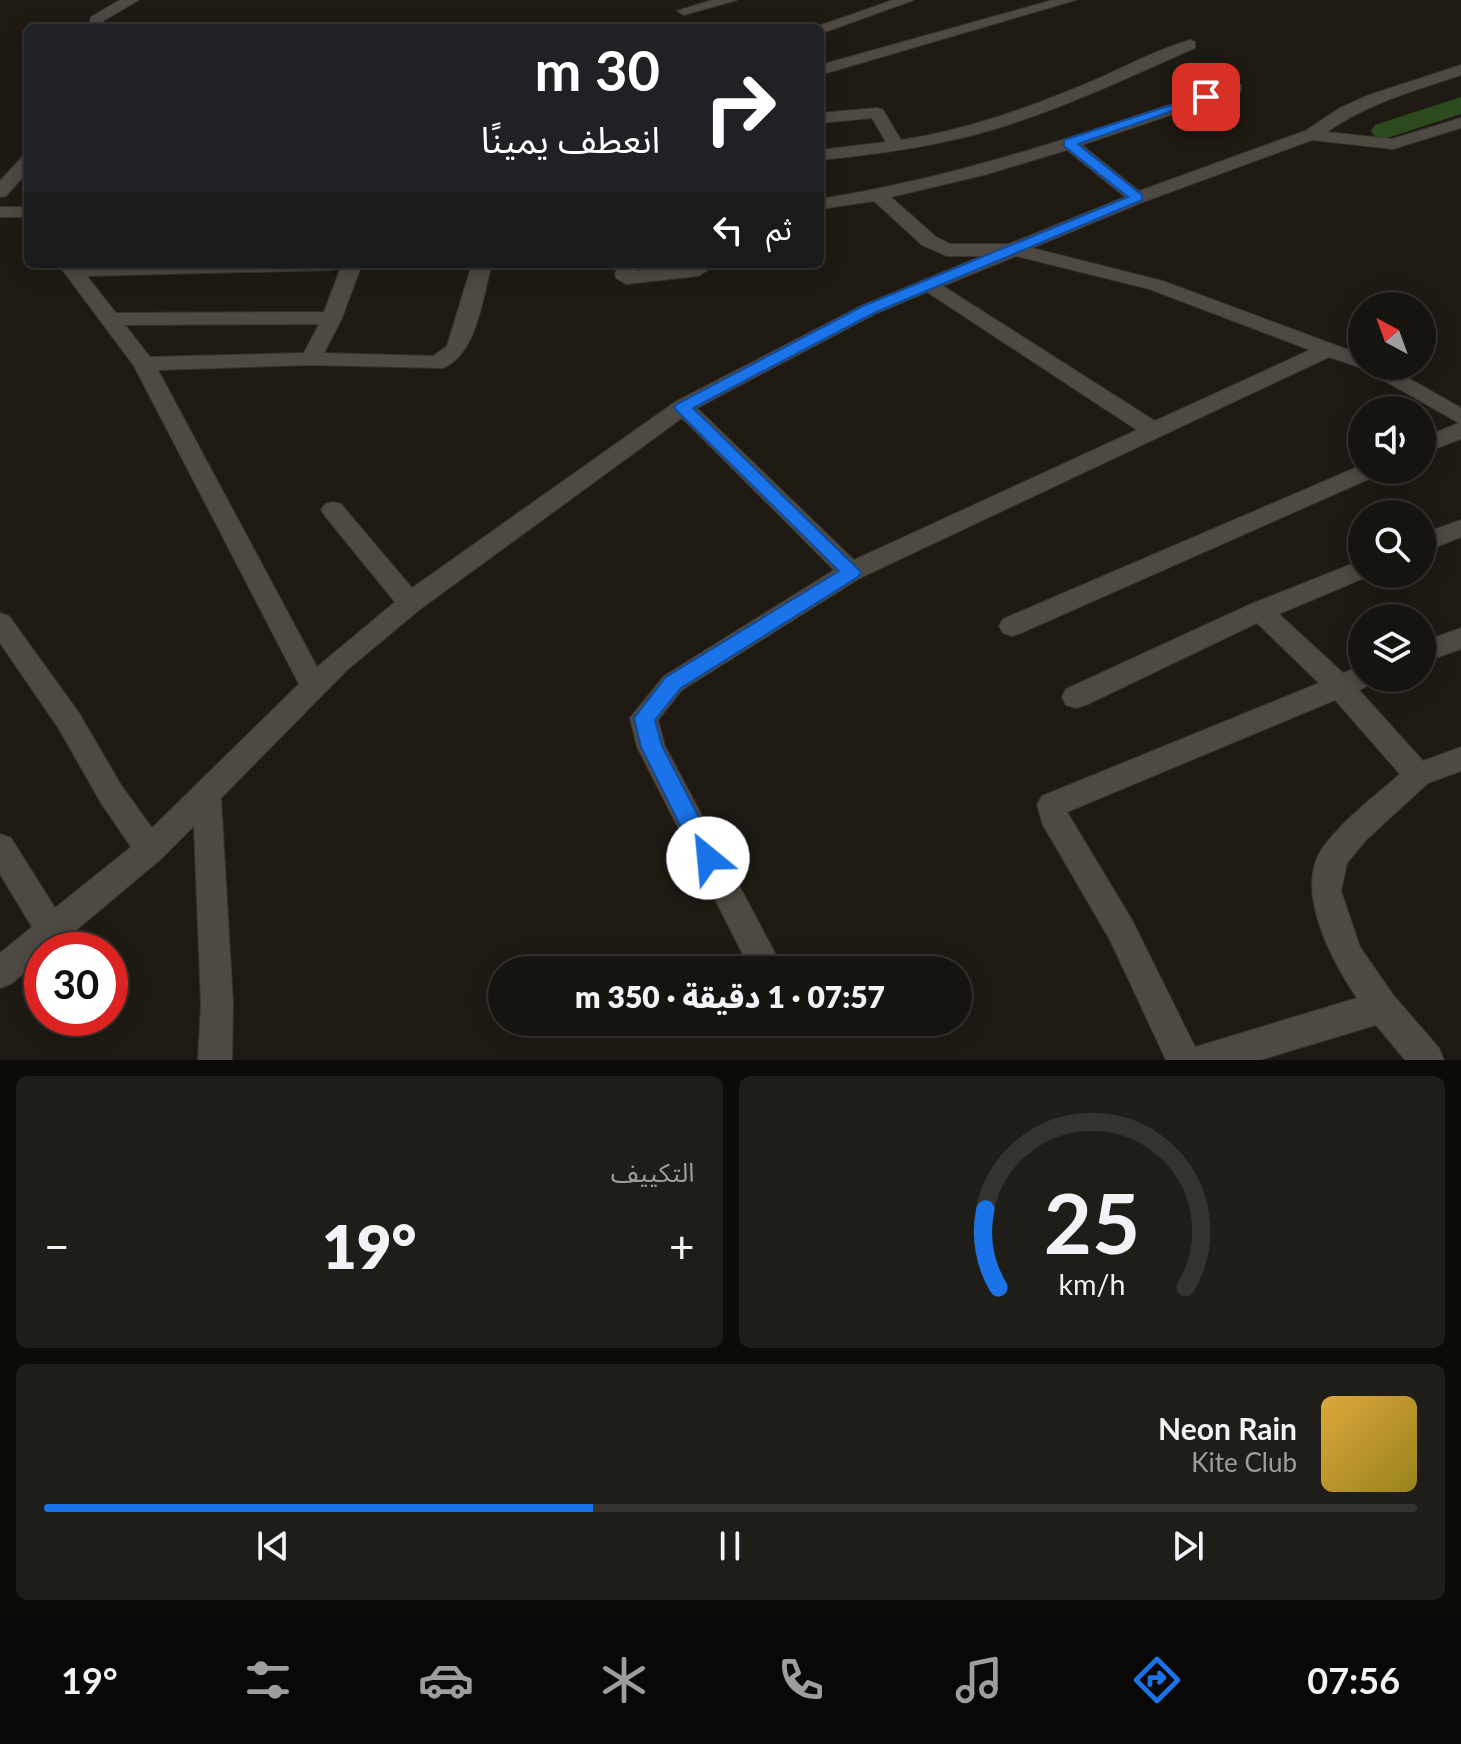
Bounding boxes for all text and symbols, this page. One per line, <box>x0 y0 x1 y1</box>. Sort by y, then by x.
text: 30 m <box>535 36 660 103</box>
icon: right <box>688 56 792 160</box>
pin <box>1172 63 1240 131</box>
icon: arrive <box>1184 75 1228 119</box>
text: انعطف يمينًا <box>481 117 660 161</box>
icon: left <box>706 208 750 252</box>
text: ثم <box>766 210 792 246</box>
north arrow <box>1348 292 1436 380</box>
map controls <box>1348 292 1436 692</box>
button: sound <box>1348 396 1436 484</box>
button: search <box>1348 500 1436 588</box>
button: layers <box>1348 604 1436 692</box>
position arrow <box>666 816 750 900</box>
speed limit sign: 30 <box>24 932 128 1036</box>
text: 07:57 · 1 دقيقة · 350 m <box>575 978 885 1014</box>
text: التكييف <box>611 1156 695 1188</box>
text: 25 <box>1044 1172 1140 1272</box>
text: 19° <box>322 1210 417 1282</box>
text: − <box>44 1220 70 1272</box>
text: + <box>669 1220 695 1272</box>
text: km/h <box>1058 1267 1125 1301</box>
text: Neon Rain <box>1158 1410 1297 1446</box>
text: Kite Club <box>1191 1446 1297 1478</box>
icon: previous <box>251 1524 295 1568</box>
icon: pause <box>708 1524 752 1568</box>
icon: next <box>1166 1524 1210 1568</box>
icon: filters <box>240 1652 296 1708</box>
icon: car <box>418 1652 474 1708</box>
icon: climate <box>596 1652 652 1708</box>
icon: phone <box>773 1652 829 1708</box>
icon: music <box>951 1652 1007 1708</box>
icon: directions <box>1129 1652 1185 1708</box>
text: 19° <box>61 1658 118 1702</box>
text: 07:56 <box>1307 1658 1400 1702</box>

